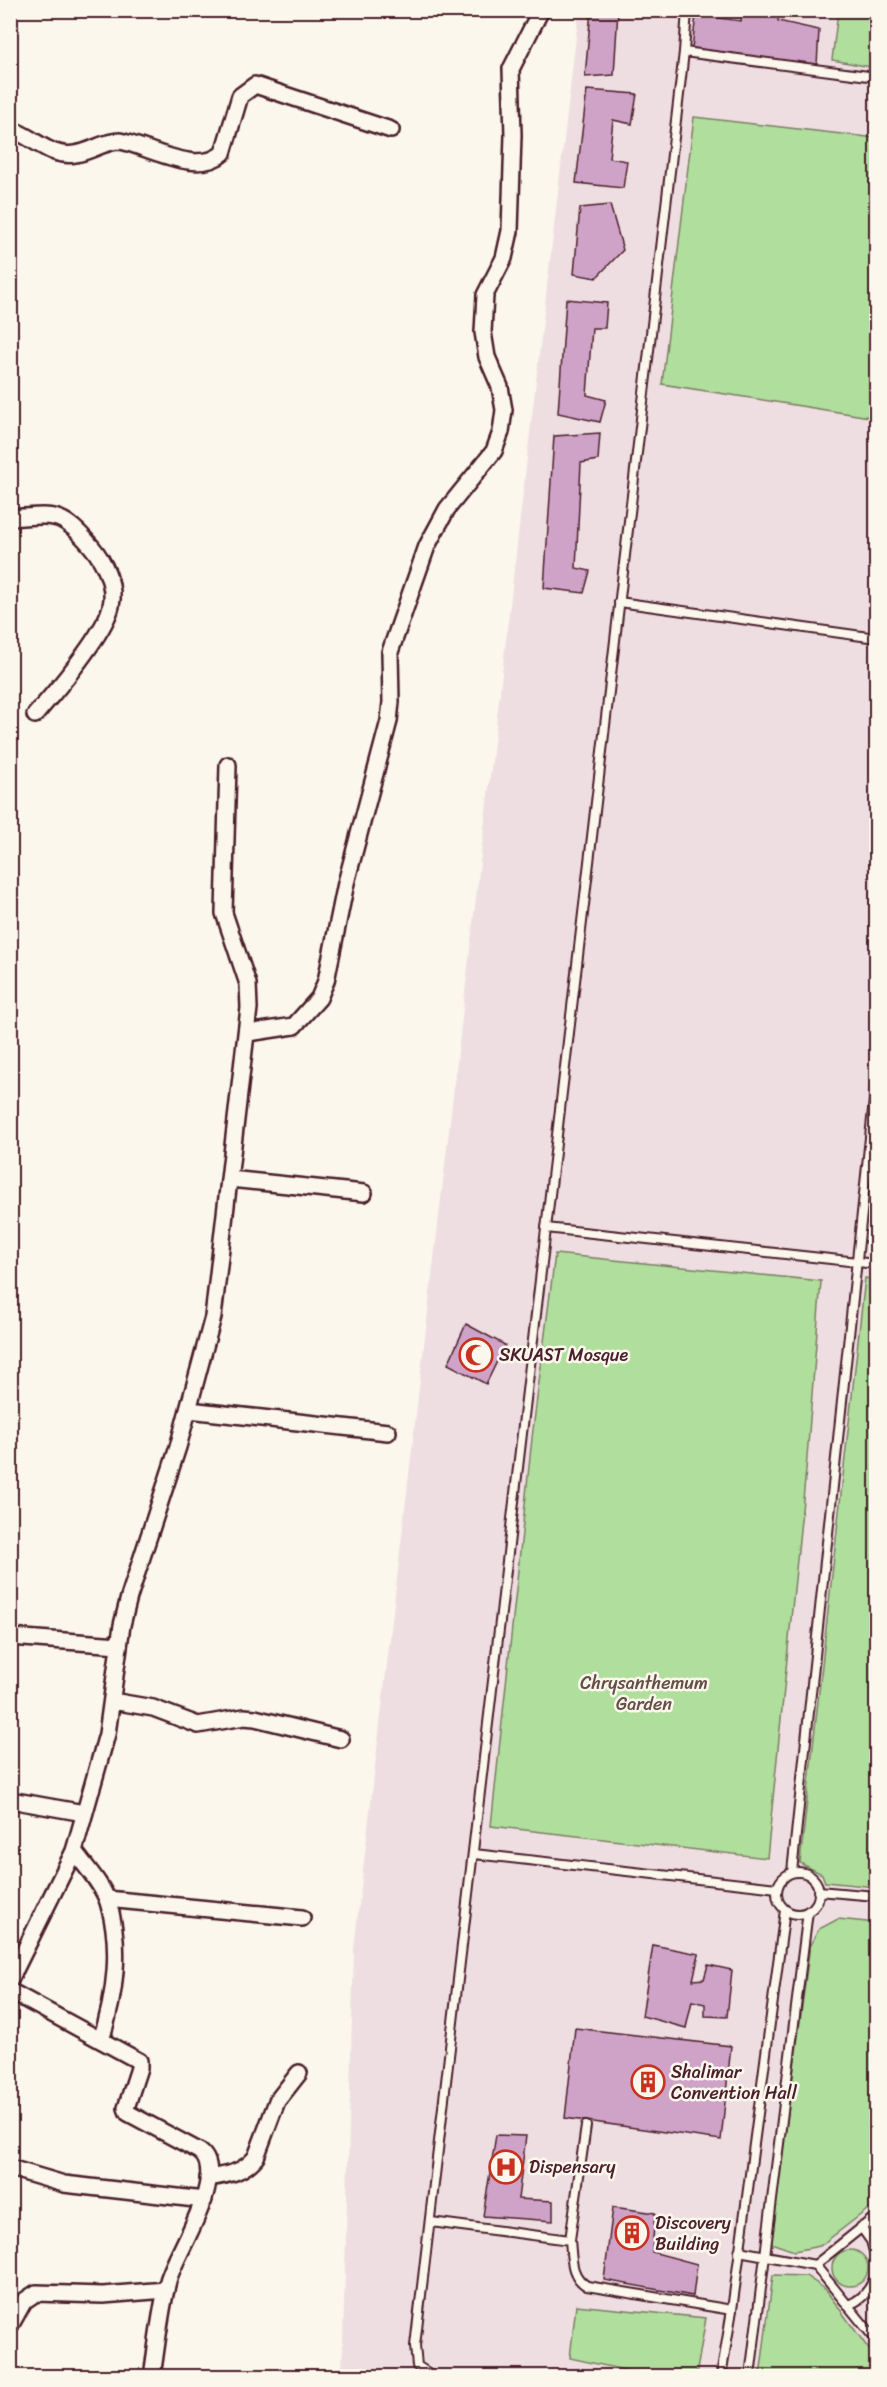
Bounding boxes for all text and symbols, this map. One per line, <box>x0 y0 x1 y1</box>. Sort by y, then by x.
mosque icon: SKUAST Mosque <box>458 1337 494 1373</box>
place label: SKUAST Mosque <box>499 1339 628 1371</box>
park label: Chrysanthemum Garden <box>580 1667 708 1720</box>
place label: Shalimar Convention Hall <box>671 2056 798 2109</box>
building icon: Shalimar Convention Hall <box>630 2064 666 2100</box>
hospital icon: Dispensary <box>488 2149 524 2185</box>
place label: Dispensary <box>529 2151 616 2183</box>
place label: Discovery Building <box>655 2207 732 2260</box>
building icon: Discovery Building <box>614 2215 650 2251</box>

